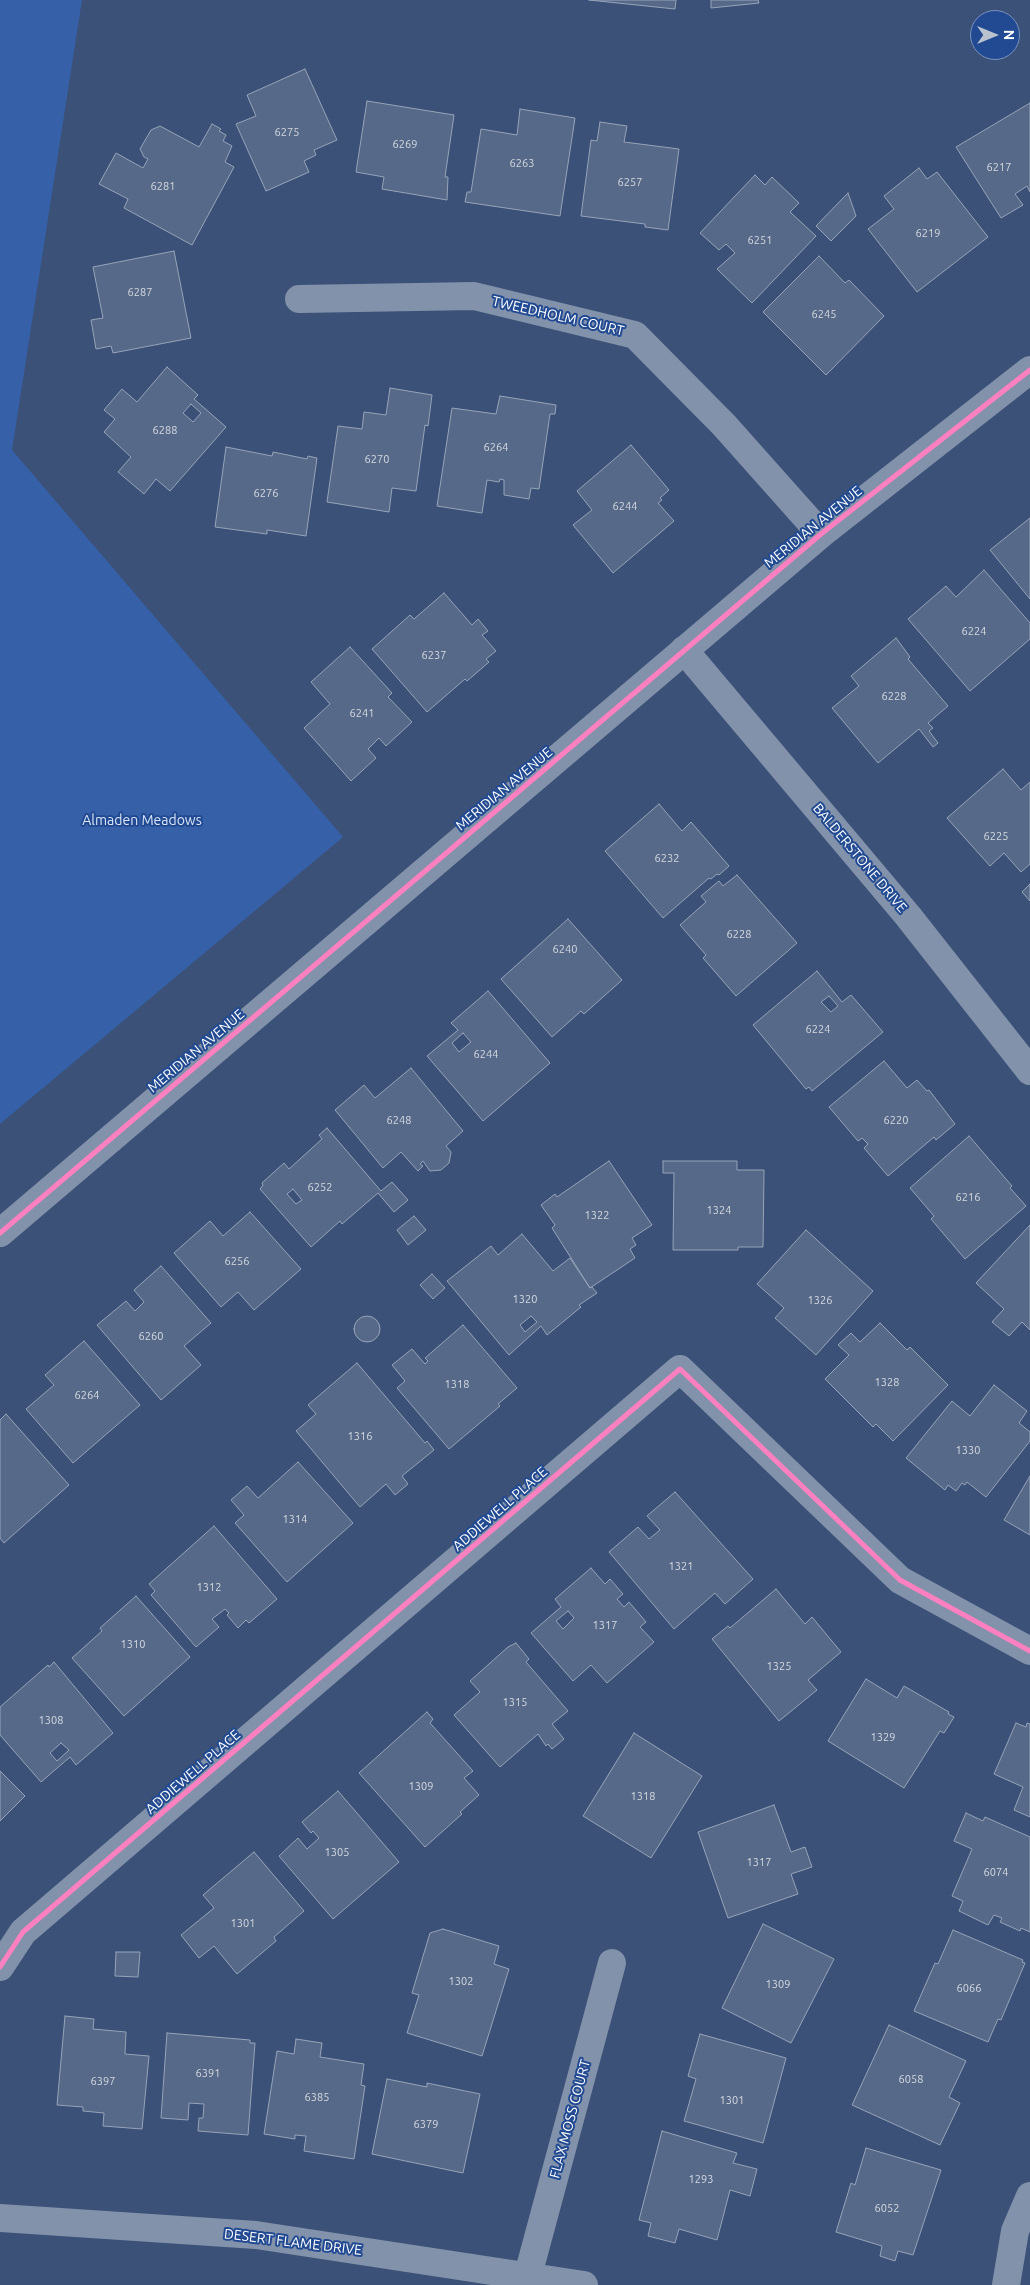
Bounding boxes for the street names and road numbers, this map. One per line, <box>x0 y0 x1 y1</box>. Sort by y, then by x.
street label: TWEEDHOLM COURT <box>490 293 626 339</box>
street label: MERIDIAN AVENUE <box>761 483 865 571</box>
street label: MERIDIAN AVENUE <box>452 744 556 834</box>
street label: BALDERSTONE DRIVE <box>809 800 911 916</box>
street label: MERIDIAN AVENUE <box>144 1006 248 1096</box>
street label: ADDIEWELL PLACE <box>449 1463 551 1555</box>
street label: ADDIEWELL PLACE <box>142 1726 244 1818</box>
street label: FLAX MOSS COURT <box>546 2058 594 2180</box>
street label: DESERT FLAME DRIVE <box>223 2225 363 2259</box>

